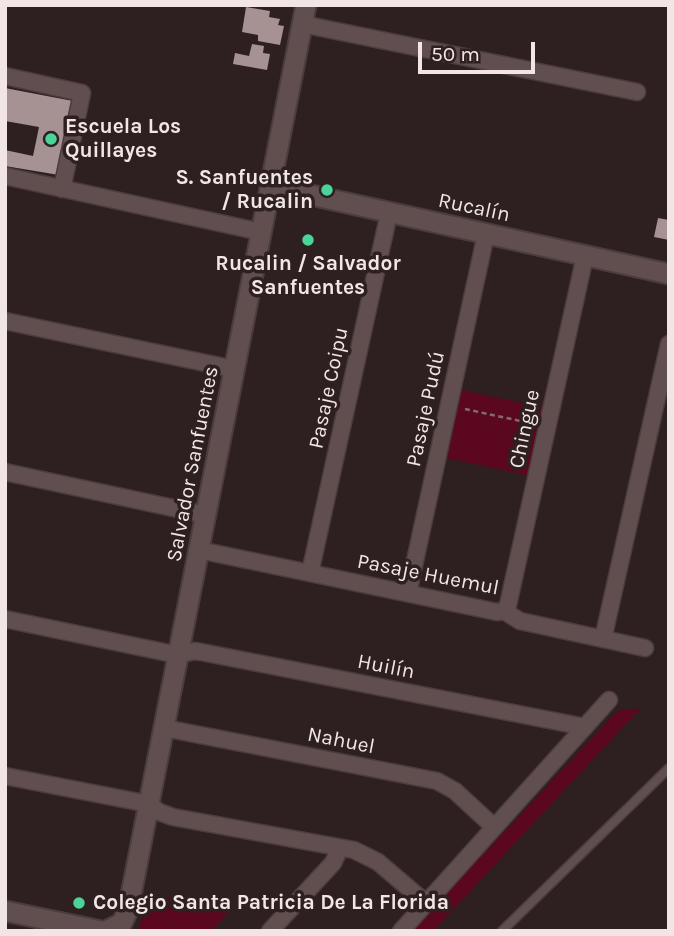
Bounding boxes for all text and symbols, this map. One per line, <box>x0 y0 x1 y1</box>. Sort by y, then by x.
scale bar <box>422 28 539 72</box>
text: 50 m <box>431 42 480 66</box>
place label: Escuela Los Quillayes <box>65 114 181 164</box>
marker: Escuela Los Quillayes <box>43 131 59 147</box>
place label: S. Sanfuentes / Rucalin <box>175 165 313 215</box>
marker: S. Sanfuentes / Rucalin <box>319 182 335 198</box>
street label: Rucalín <box>436 188 512 228</box>
marker: Rucalin / Salvador Sanfuentes <box>300 232 316 248</box>
place label: Rucalin / Salvador Sanfuentes <box>215 251 401 301</box>
street label: Pasaje Coipu <box>304 325 354 451</box>
street label: Pasaje Pudú <box>401 349 451 469</box>
street label: Salvador Sanfuentes <box>162 364 224 564</box>
street label: Chingue <box>504 387 546 471</box>
street label: Pasaje Huemul <box>355 549 501 601</box>
street label: Huilín <box>355 649 417 685</box>
street label: Nahuel <box>305 722 377 760</box>
place label: Colegio Santa Patricia De La Florida <box>93 890 449 916</box>
marker: Colegio Santa Patricia De La Florida <box>71 895 87 911</box>

